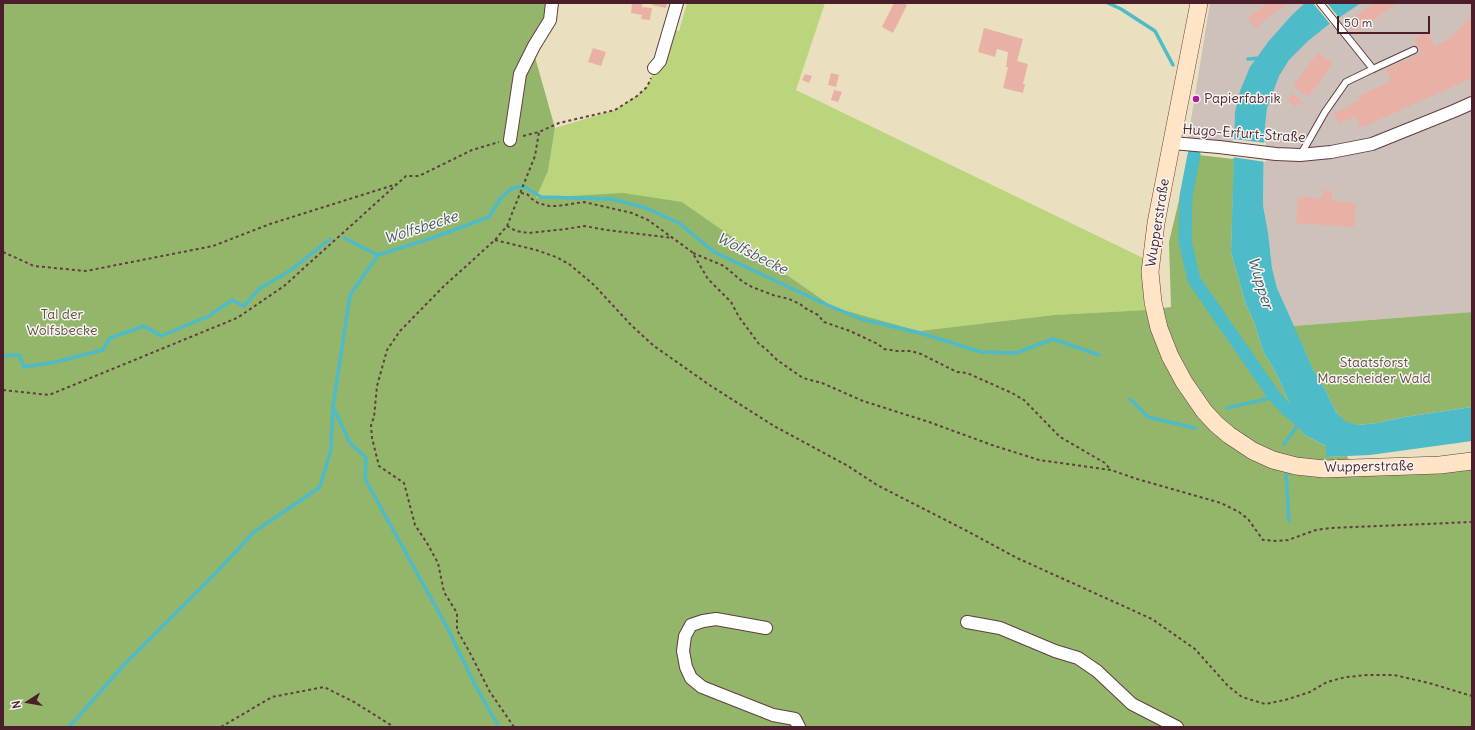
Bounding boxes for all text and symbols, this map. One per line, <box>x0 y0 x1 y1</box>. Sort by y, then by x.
scale bar <box>1339 8 1432 34</box>
text: 50 m <box>1344 15 1372 30</box>
place label: Papierfabrik <box>1204 91 1281 107</box>
marker: Papierfabrik <box>1191 94 1201 104</box>
street label: Hugo-Erfurt-Straße <box>1182 121 1306 147</box>
street label: Wupperstraße <box>1143 177 1173 269</box>
water label: Wolfsbecke <box>382 208 460 248</box>
water label: Wolfsbecke <box>714 229 790 279</box>
water label: Wupper <box>1244 255 1276 311</box>
park label: Tal der Wolfsbecke <box>26 307 98 340</box>
park label: Staatsforst Marscheider Wald <box>1317 355 1431 388</box>
street label: Wupperstraße <box>1324 458 1414 476</box>
north arrow <box>8 682 48 722</box>
text: N <box>9 699 24 710</box>

